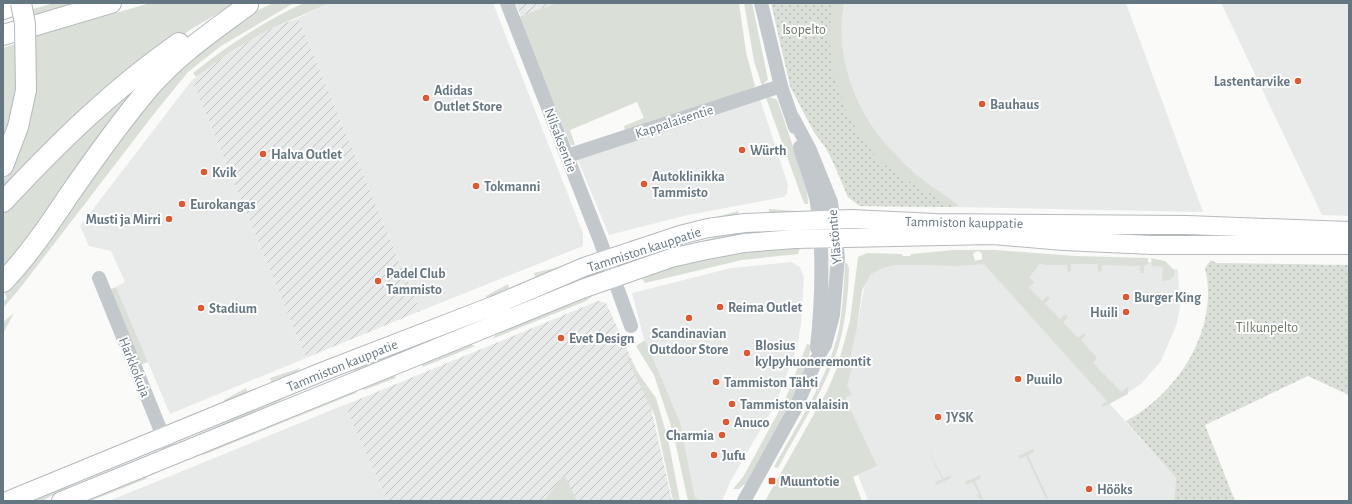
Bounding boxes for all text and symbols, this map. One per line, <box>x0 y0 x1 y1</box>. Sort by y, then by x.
park label: Isopelto <box>782 23 826 37</box>
place label: Lastentarvike <box>1214 75 1290 89</box>
marker: Lastentarvike <box>1293 76 1303 86</box>
place label: Adidas Outlet Store <box>434 84 502 114</box>
marker: Adidas Outlet Store <box>421 93 431 103</box>
place label: Bauhaus <box>990 98 1039 112</box>
marker: Bauhaus <box>977 99 987 109</box>
street label: Kappalaisentie <box>634 103 715 141</box>
street label: Nilsaksentie <box>541 106 579 174</box>
place label: Würth <box>750 144 786 158</box>
marker: Würth <box>737 145 747 155</box>
place label: Halva Outlet <box>271 148 342 162</box>
marker: Halva Outlet <box>258 149 268 159</box>
place label: Kvik <box>212 166 237 180</box>
marker: Kvik <box>199 167 209 177</box>
place label: Autoklinikka Tammisto <box>652 170 725 200</box>
marker: Autoklinikka Tammisto <box>639 179 649 189</box>
place label: Tokmanni <box>484 180 540 194</box>
marker: Tokmanni <box>471 181 481 191</box>
place label: Eurokangas <box>190 198 256 212</box>
marker: Eurokangas <box>177 199 187 209</box>
street label: Ylästöntie <box>826 209 844 265</box>
place label: Musti ja Mirri <box>86 213 161 227</box>
marker: Musti ja Mirri <box>164 214 174 224</box>
street label: Tammiston kauppatie <box>905 215 1023 231</box>
street label: Tammiston kauppatie <box>586 225 703 275</box>
place label: Padel Club Tammisto <box>386 267 445 297</box>
marker: Padel Club Tammisto <box>373 276 383 286</box>
place label: Burger King <box>1134 291 1202 305</box>
marker: Burger King <box>1121 292 1131 302</box>
place label: Reima Outlet <box>728 301 803 315</box>
place label: Stadium <box>209 302 257 316</box>
marker: Reima Outlet <box>715 302 725 312</box>
marker: Stadium <box>196 303 206 313</box>
place label: Huili <box>1090 306 1118 320</box>
marker: Huili <box>1121 307 1131 317</box>
marker: Scandinavian Outdoor Store <box>684 313 694 323</box>
park label: Tilkunpelto <box>1236 321 1298 335</box>
place label: Scandinavian Outdoor Store <box>650 327 729 357</box>
place label: Evet Design <box>569 332 635 346</box>
marker: Evet Design <box>556 333 566 343</box>
street label: Harkkokuja <box>116 335 153 400</box>
street label: Tammiston kauppatie <box>285 337 400 395</box>
place label: Blosius kylpyhuoneremontit <box>755 339 871 369</box>
marker: Blosius kylpyhuoneremontit <box>742 348 752 358</box>
place label: Puuilo <box>1026 373 1063 387</box>
marker: Puuilo <box>1013 374 1023 384</box>
place label: Tammiston Tähti <box>724 376 818 390</box>
marker: Tammiston Tähti <box>711 377 721 387</box>
place label: Tammiston valaisin <box>740 398 849 412</box>
marker: Tammiston valaisin <box>727 399 737 409</box>
place label: JYSK <box>946 411 974 425</box>
marker: JYSK <box>933 412 943 422</box>
place label: Anuco <box>734 416 769 430</box>
marker: Anuco <box>721 417 731 427</box>
place label: Charmia <box>666 429 714 443</box>
marker: Charmia <box>717 430 727 440</box>
place label: Jufu <box>722 449 746 463</box>
marker: Jufu <box>709 450 719 460</box>
place label: Muuntotie <box>780 475 840 489</box>
marker: Muuntotie <box>767 476 777 486</box>
place label: Hööks <box>1097 483 1133 497</box>
marker: Hööks <box>1084 484 1094 494</box>

